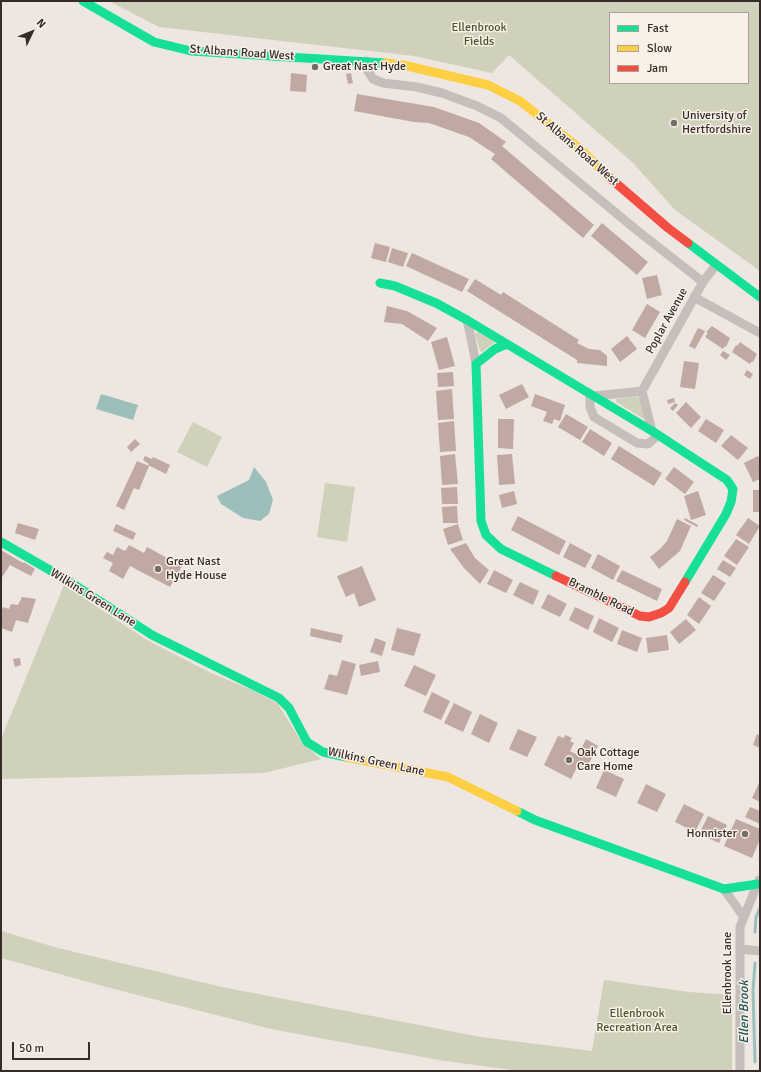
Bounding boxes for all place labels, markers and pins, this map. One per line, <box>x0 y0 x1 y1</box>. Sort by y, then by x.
place label: Great Nast Hyde <box>323 60 406 74</box>
marker: Great Nast Hyde <box>310 62 320 72</box>
place label: University of Hertfordshire <box>682 109 751 137</box>
marker: University of Hertfordshire <box>669 118 679 128</box>
place label: Great Nast Hyde House <box>166 555 227 583</box>
marker: Great Nast Hyde House <box>153 564 163 574</box>
place label: Oak Cottage Care Home <box>577 746 640 774</box>
marker: Oak Cottage Care Home <box>564 755 574 765</box>
place label: Honnister <box>687 827 737 841</box>
marker: Honnister <box>740 829 750 839</box>

